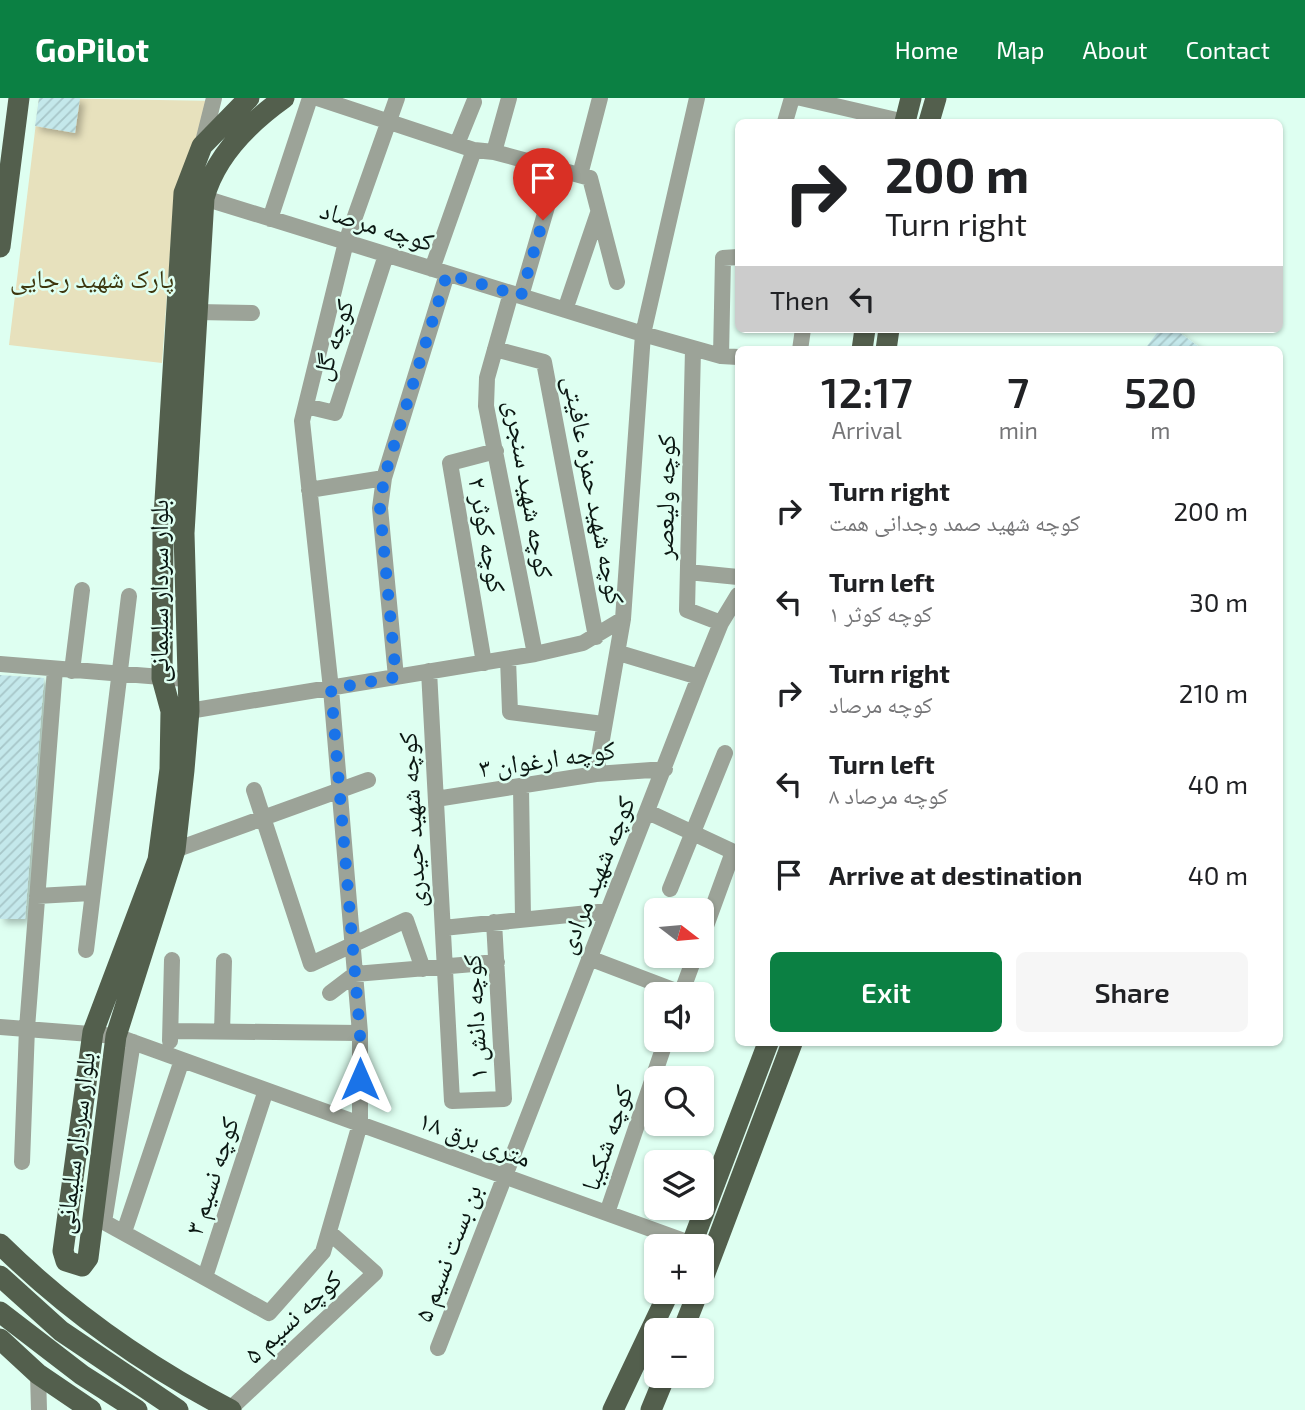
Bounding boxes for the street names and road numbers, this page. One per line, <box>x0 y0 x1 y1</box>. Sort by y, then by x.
street label: کوچه مرصاد <box>316 193 438 258</box>
street label: کوچه گل <box>304 295 361 385</box>
street label: کوچه شهید حمزه عافیتی <box>556 372 633 608</box>
street label: کوچه شهید سنجری <box>498 397 561 581</box>
street label: کوچه ولیعصر <box>647 434 682 561</box>
street label: کوچه کوثر ۲ <box>461 474 514 595</box>
street label: بلوار سردار سلیمانی <box>142 499 175 683</box>
street label: کوچه شهید حیدری <box>390 731 433 909</box>
street label: کوچه ارغوان ۳ <box>477 733 617 784</box>
street label: کوچه شهید مرادی <box>549 791 642 958</box>
street label: کوچه دانش ۱ <box>455 954 494 1080</box>
street label: بلوار سردار سلیمانی <box>47 1050 102 1236</box>
street label: کوچه شکیبا <box>573 1080 640 1195</box>
street label: ۱۸ متری برق <box>414 1103 536 1174</box>
street label: کوچه نسیم ۳ <box>177 1113 247 1239</box>
street label: بن بست نسیم ۵ <box>406 1179 490 1327</box>
street label: کوچه نسیم ۵ <box>237 1263 349 1371</box>

